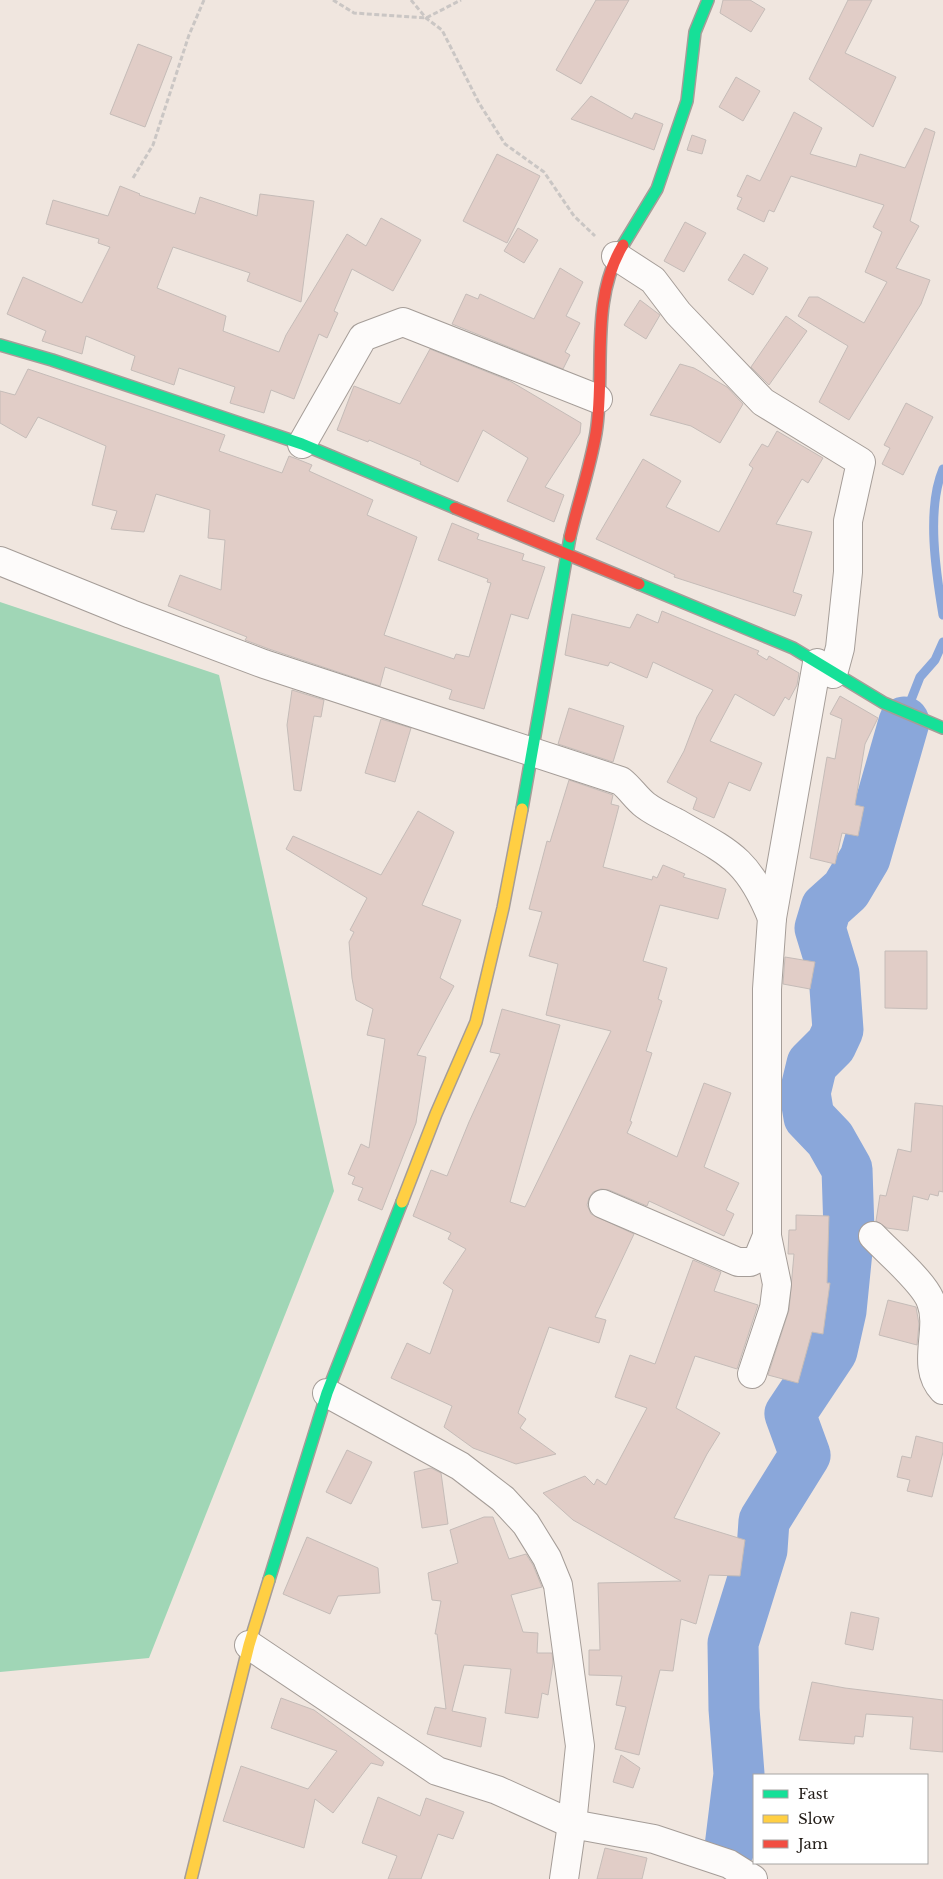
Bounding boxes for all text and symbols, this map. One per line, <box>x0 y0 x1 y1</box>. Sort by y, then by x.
legend <box>753 1774 928 1864</box>
text: Fast <box>798 1784 829 1803</box>
text: Slow <box>798 1809 835 1828</box>
text: Jam <box>796 1834 828 1853</box>

